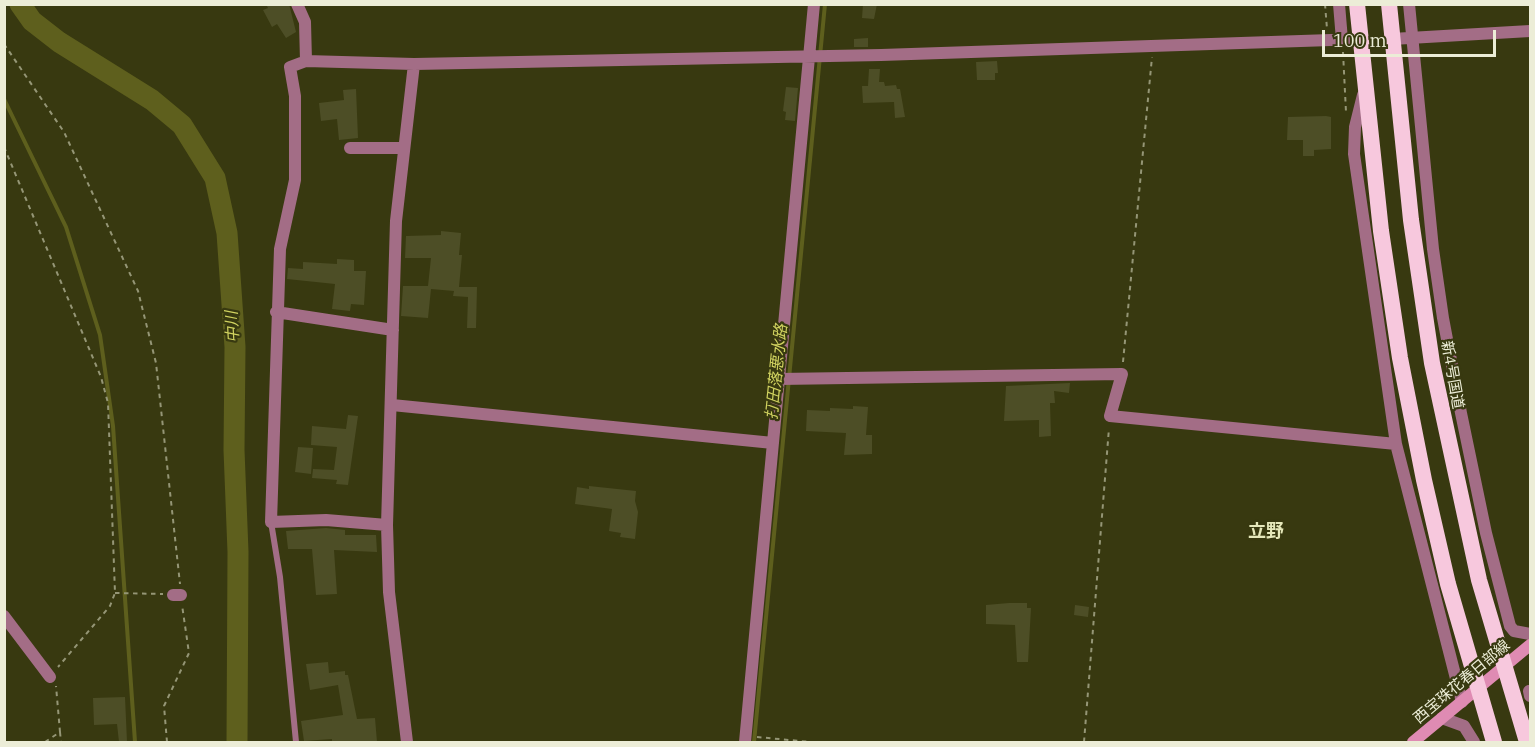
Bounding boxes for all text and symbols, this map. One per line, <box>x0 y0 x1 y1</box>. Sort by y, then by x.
scale bar <box>1325 18 1499 56</box>
text: 100 m <box>1333 29 1387 52</box>
water label: 中川 <box>223 311 243 343</box>
water label: 打田落悪水路 <box>762 323 792 421</box>
street label: 新4号国道 <box>1437 339 1467 411</box>
district label: 立野 <box>1248 521 1284 543</box>
street label: 西宝珠花春日部線 <box>1410 637 1514 727</box>

